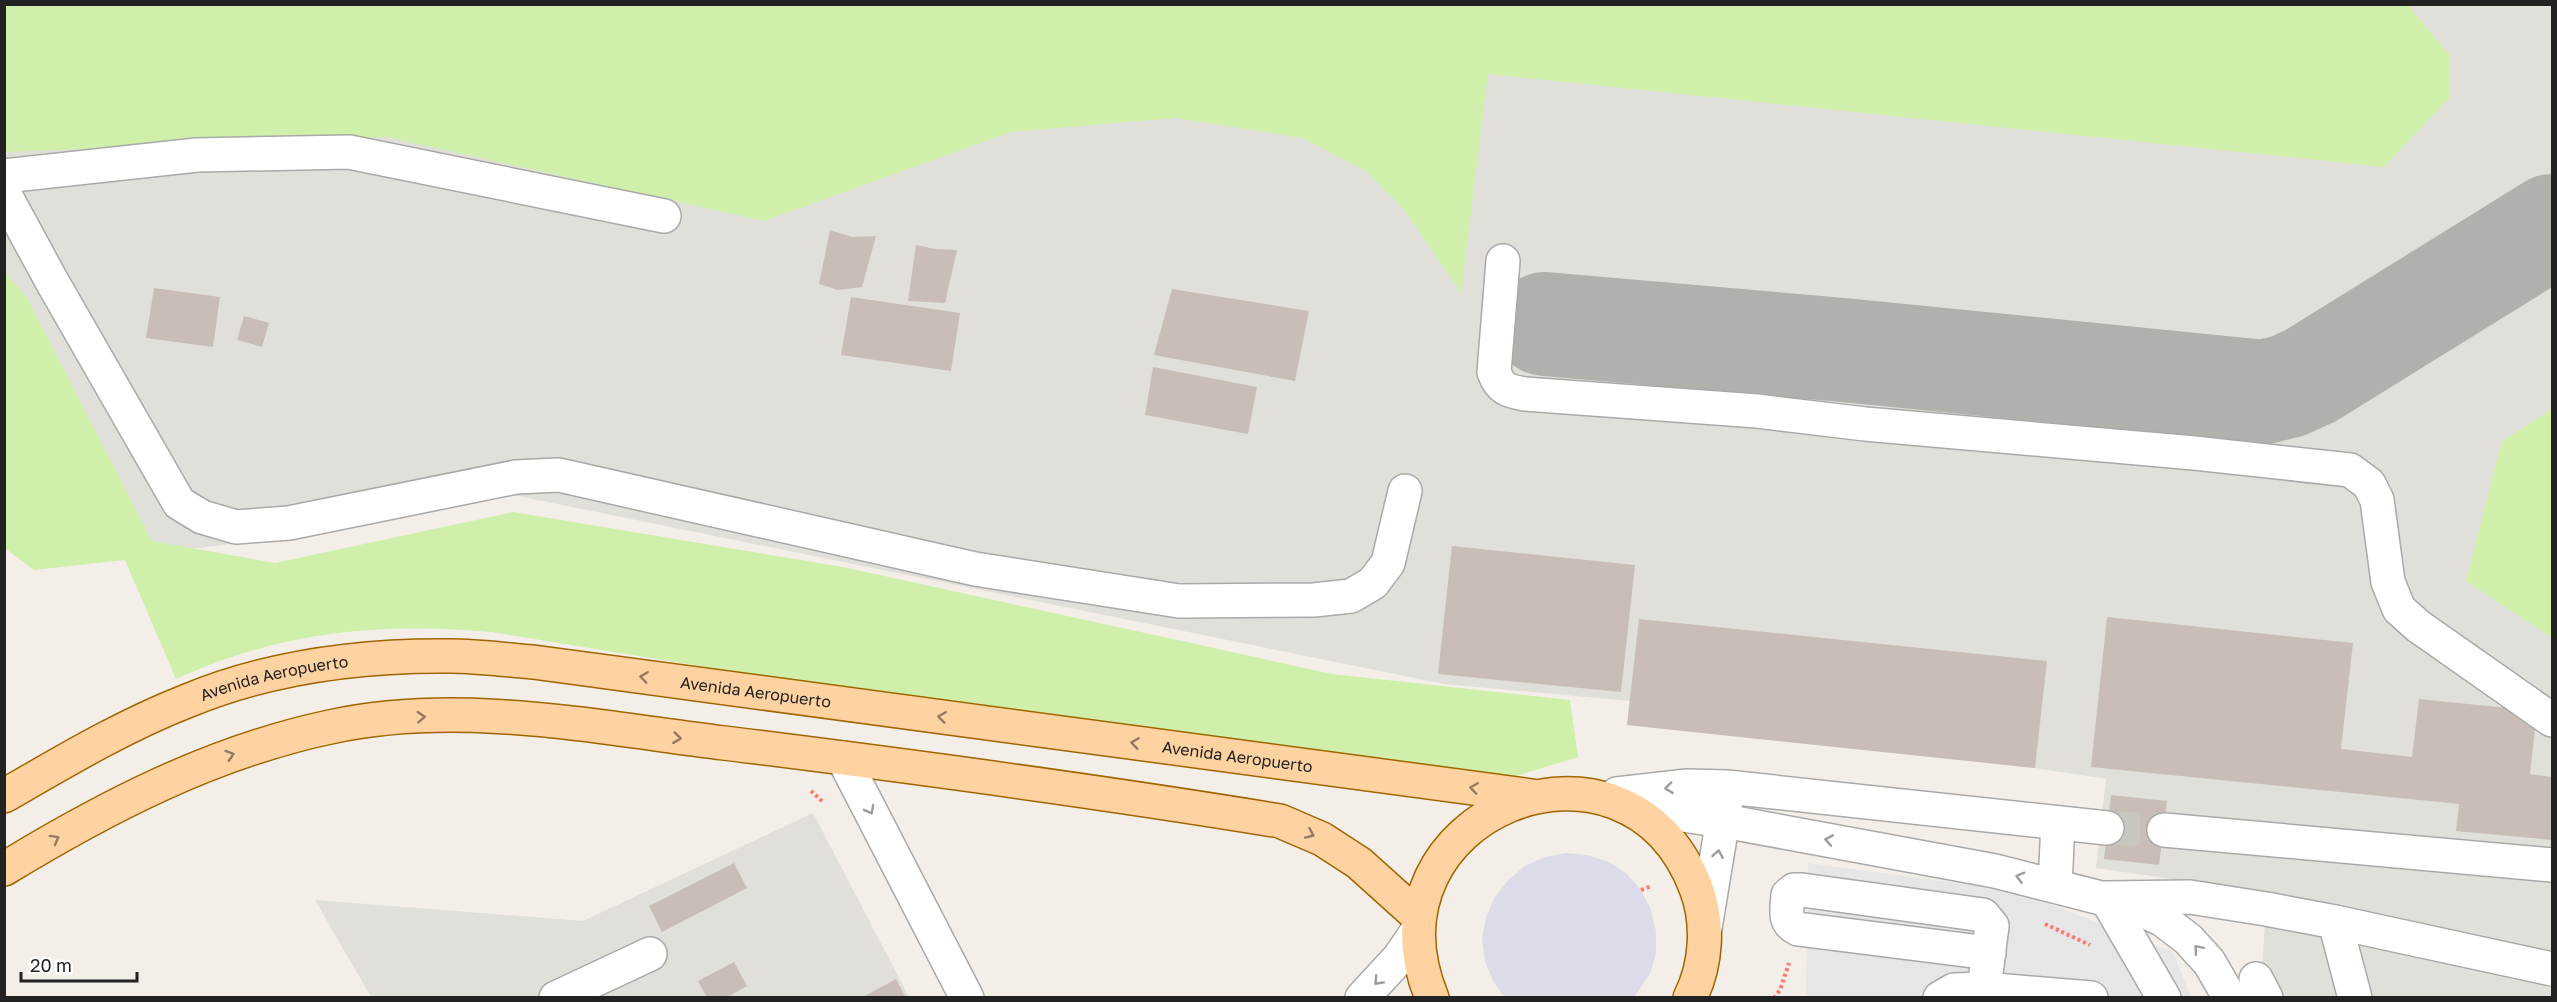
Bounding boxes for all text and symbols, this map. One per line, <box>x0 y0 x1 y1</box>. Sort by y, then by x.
street label: Avenida Aeropuerto <box>197 651 349 705</box>
one-way arrow <box>640 671 649 683</box>
street label: Avenida Aeropuerto <box>679 672 832 712</box>
one-way arrow <box>416 710 425 723</box>
one-way arrow <box>937 711 946 723</box>
one-way arrow <box>673 731 682 743</box>
one-way arrow <box>1130 737 1140 749</box>
street label: Avenida Aeropuerto <box>1161 737 1314 776</box>
one-way arrow <box>224 750 235 762</box>
one-way arrow <box>1664 782 1673 794</box>
one-way arrow <box>1469 783 1478 795</box>
one-way arrow <box>863 803 874 814</box>
one-way arrow <box>1304 827 1315 839</box>
one-way arrow <box>1824 834 1834 847</box>
one-way arrow <box>49 835 59 846</box>
one-way arrow <box>1711 849 1724 859</box>
one-way arrow <box>2016 872 2026 885</box>
scale bar <box>21 945 136 983</box>
one-way arrow <box>2194 945 2205 956</box>
text: 20 m <box>30 954 72 976</box>
one-way arrow <box>1374 974 1385 985</box>

